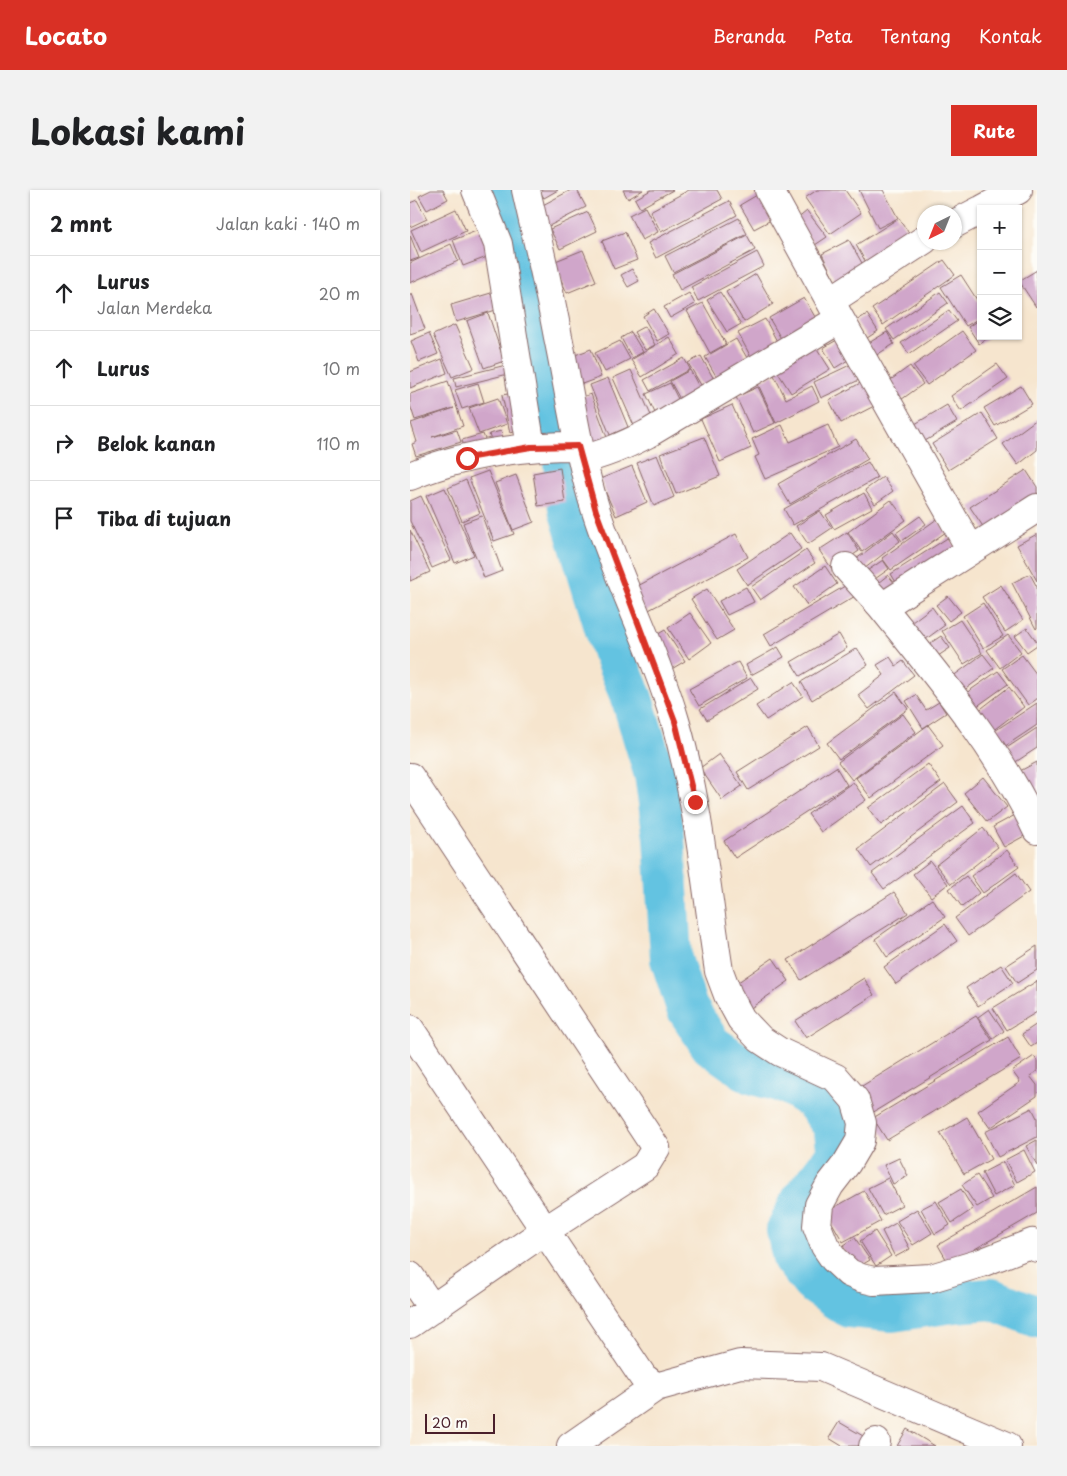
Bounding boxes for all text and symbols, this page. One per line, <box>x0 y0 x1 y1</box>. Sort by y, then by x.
text: Locato <box>25 17 107 53</box>
text: Beranda <box>713 22 786 49</box>
text: Peta <box>814 22 852 49</box>
text: Tentang <box>880 22 951 49</box>
text: Kontak <box>979 22 1042 49</box>
text: Lokasi kami <box>30 104 245 157</box>
button: Rute <box>951 105 1037 156</box>
north arrow <box>917 205 962 250</box>
map controls <box>977 205 1022 340</box>
button: + <box>977 205 1022 250</box>
text: 2 mnt <box>50 207 112 239</box>
text: Jalan kaki · 140 m <box>216 211 360 235</box>
button: − <box>977 250 1022 295</box>
text: Lurus <box>97 267 150 295</box>
icon: ahead <box>50 279 78 307</box>
text: 20 m <box>319 281 360 305</box>
text: Jalan Merdeka <box>97 295 212 319</box>
button: layers <box>977 295 1022 340</box>
icon: ahead <box>50 354 78 382</box>
text: Lurus <box>97 354 150 382</box>
text: 10 m <box>323 356 360 380</box>
icon: right <box>50 429 78 457</box>
text: Belok kanan <box>97 429 216 457</box>
text: 110 m <box>317 431 360 455</box>
route start <box>456 447 479 470</box>
icon: arrive <box>50 504 78 532</box>
text: Tiba di tujuan <box>97 504 231 532</box>
route end <box>684 791 707 814</box>
scale bar <box>425 1411 495 1434</box>
text: 20 m <box>432 1412 468 1433</box>

